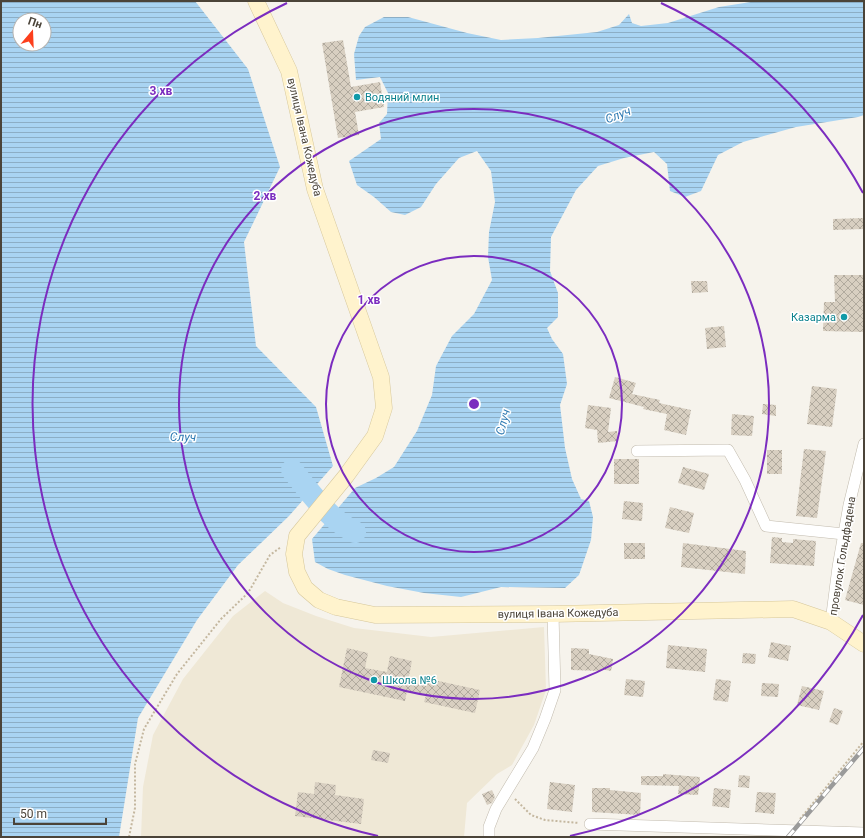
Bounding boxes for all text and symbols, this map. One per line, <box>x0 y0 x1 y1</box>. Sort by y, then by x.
north arrow <box>12 12 52 52</box>
text: Пн <box>26 15 44 31</box>
street label: вулиця Івана Кожедуба <box>285 77 324 197</box>
text: 3 хв <box>150 84 173 98</box>
place label: Водяний млин <box>365 91 439 104</box>
marker: Водяний млин <box>352 92 362 102</box>
water label: Случ <box>603 104 633 126</box>
text: 2 хв <box>254 189 277 203</box>
text: 1 хв <box>358 293 381 307</box>
place label: Казарма <box>791 311 836 324</box>
marker: Казарма <box>839 312 849 322</box>
centre of rings <box>467 397 481 411</box>
water label: Случ <box>493 408 513 436</box>
water label: Случ <box>170 430 196 444</box>
street label: провулок Гольдфадена <box>827 496 858 617</box>
street label: вулиця Івана Кожедуба <box>498 606 618 621</box>
place label: Школа №6 <box>382 674 437 687</box>
marker: Школа №6 <box>369 675 379 685</box>
scale bar <box>14 800 106 826</box>
text: 50 m <box>20 807 47 821</box>

